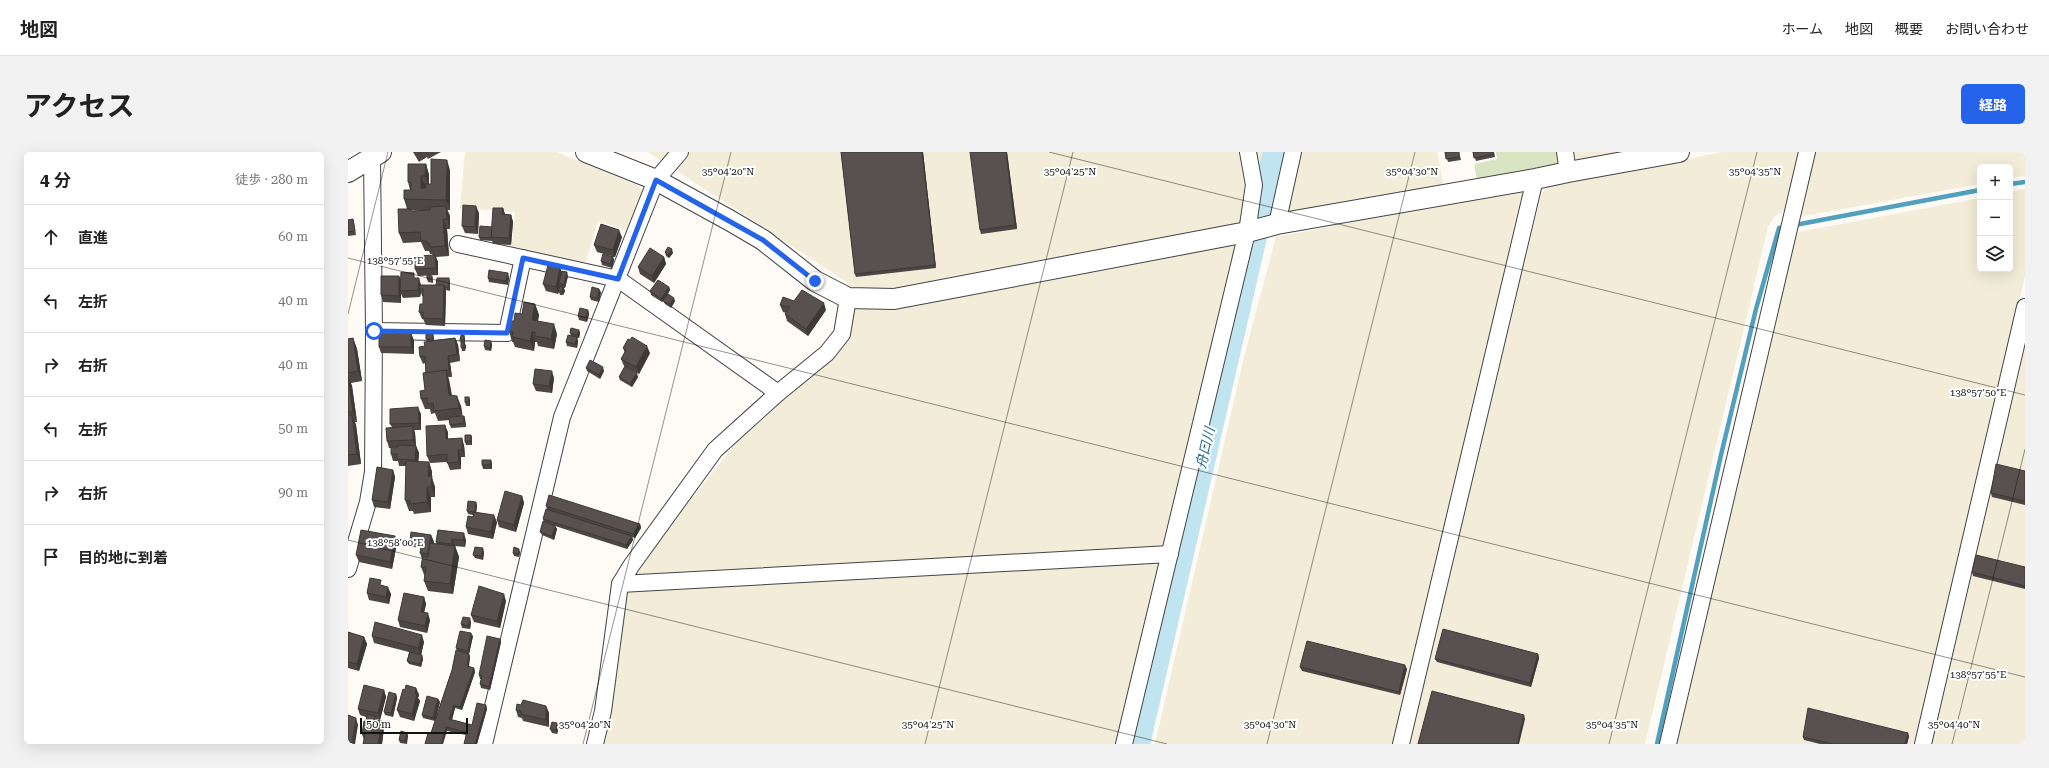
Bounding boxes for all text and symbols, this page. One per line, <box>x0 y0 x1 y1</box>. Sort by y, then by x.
text: 地図 <box>20 18 58 41</box>
text: ホーム <box>1781 21 1823 37</box>
text: 地図 <box>1845 21 1873 37</box>
text: 概要 <box>1895 21 1923 37</box>
text: お問い合わせ <box>1945 21 2029 37</box>
button: 経路 <box>1961 84 2025 124</box>
text: アクセス <box>24 90 135 123</box>
map controls <box>1977 164 2013 272</box>
button: + <box>1977 164 2013 200</box>
text: 35°04'20"N <box>702 166 754 177</box>
text: 35°04'25"N <box>1044 166 1096 177</box>
text: 35°04'30"N <box>1386 166 1438 177</box>
text: 35°04'35"N <box>1729 166 1781 177</box>
text: 4 分 <box>40 170 71 190</box>
text: 徒歩 · 280 m <box>235 172 308 187</box>
button: − <box>1977 200 2013 236</box>
icon: ahead <box>40 226 62 248</box>
text: 直進 <box>78 229 108 247</box>
text: 60 m <box>278 229 308 244</box>
button: layers <box>1977 236 2013 272</box>
text: 138°57'55"E <box>367 255 423 266</box>
route end <box>806 272 824 290</box>
icon: left <box>40 290 62 312</box>
text: 左折 <box>78 293 108 311</box>
text: 40 m <box>278 293 308 308</box>
route start <box>365 322 383 340</box>
icon: right <box>40 354 62 376</box>
text: 右折 <box>78 357 108 375</box>
text: 40 m <box>278 357 308 372</box>
text: 138°57'50"E <box>1950 387 2006 398</box>
icon: left <box>40 418 62 440</box>
text: 左折 <box>78 421 108 439</box>
text: 50 m <box>278 421 308 436</box>
water label: 舟口川 <box>1192 424 1218 470</box>
icon: right <box>40 482 62 504</box>
text: 右折 <box>78 485 108 503</box>
text: 90 m <box>278 485 308 500</box>
text: 138°58'00"E <box>367 537 423 548</box>
icon: arrive <box>40 546 62 568</box>
text: 目的地に到着 <box>78 549 168 567</box>
text: 138°57'55"E <box>1950 669 2006 680</box>
scale bar <box>360 716 468 735</box>
text: 50 m <box>366 718 391 731</box>
text: 35°04'20"N <box>559 719 611 730</box>
text: 35°04'25"N <box>902 719 954 730</box>
text: 35°04'30"N <box>1244 719 1296 730</box>
text: 35°04'35"N <box>1586 719 1638 730</box>
text: 35°04'40"N <box>1928 719 1980 730</box>

